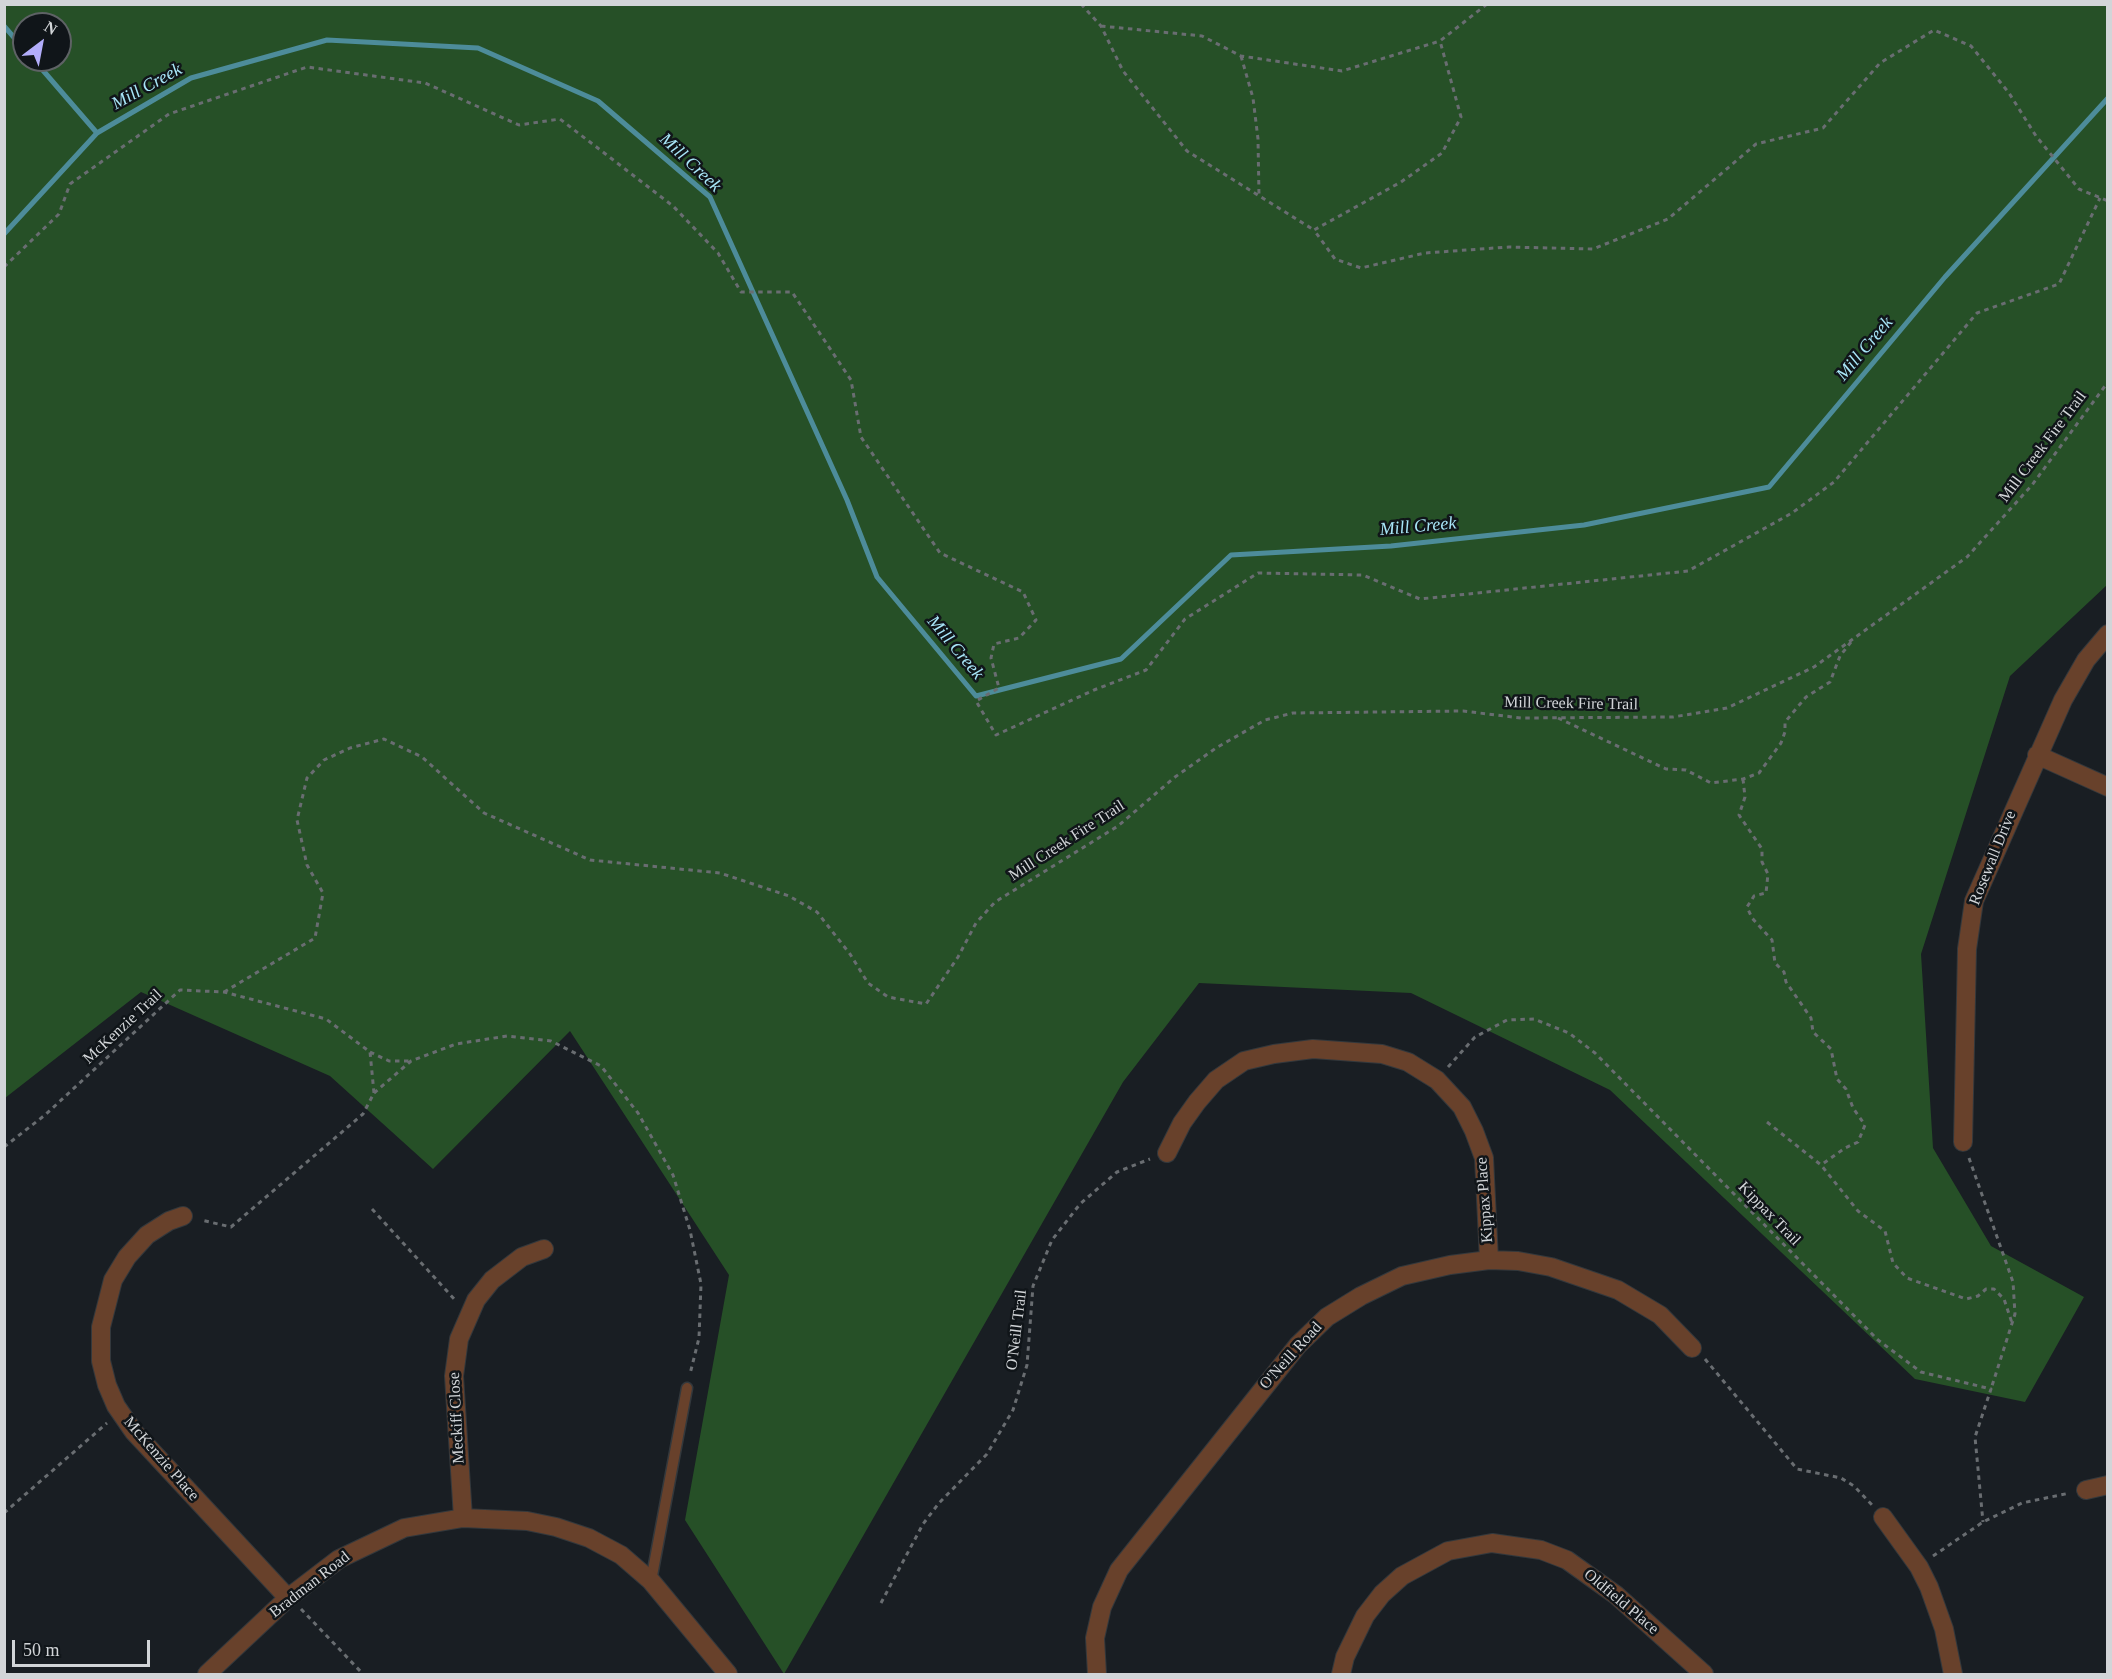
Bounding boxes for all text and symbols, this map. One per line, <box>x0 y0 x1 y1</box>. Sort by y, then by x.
north arrow <box>12 12 72 72</box>
text: N <box>41 18 60 38</box>
water label: Mill Creek <box>108 59 186 115</box>
water label: Mill Creek <box>655 129 725 197</box>
water label: Mill Creek <box>1832 313 1898 385</box>
street label: Mill Creek Fire Trail <box>1995 388 2091 506</box>
water label: Mill Creek <box>1379 513 1457 541</box>
water label: Mill Creek <box>922 612 988 684</box>
street label: Mill Creek Fire Trail <box>1504 693 1638 715</box>
street label: Mill Creek Fire Trail <box>1006 796 1128 886</box>
street label: Rosewall Drive <box>1965 808 2021 908</box>
street label: McKenzie Trail <box>79 985 167 1069</box>
street label: Kippax Place <box>1472 1157 1498 1243</box>
street label: Kippax Trail <box>1734 1178 1804 1250</box>
street label: O'Neill Trail <box>1003 1289 1031 1371</box>
street label: O'Neill Road <box>1256 1318 1326 1394</box>
street label: Meckiff Close <box>445 1372 469 1464</box>
street label: McKenzie Place <box>119 1413 203 1505</box>
street label: Bradman Road <box>266 1548 354 1622</box>
street label: Oldfield Place <box>1580 1565 1662 1639</box>
scale bar <box>15 1628 153 1666</box>
text: 50 m <box>23 1640 60 1660</box>

